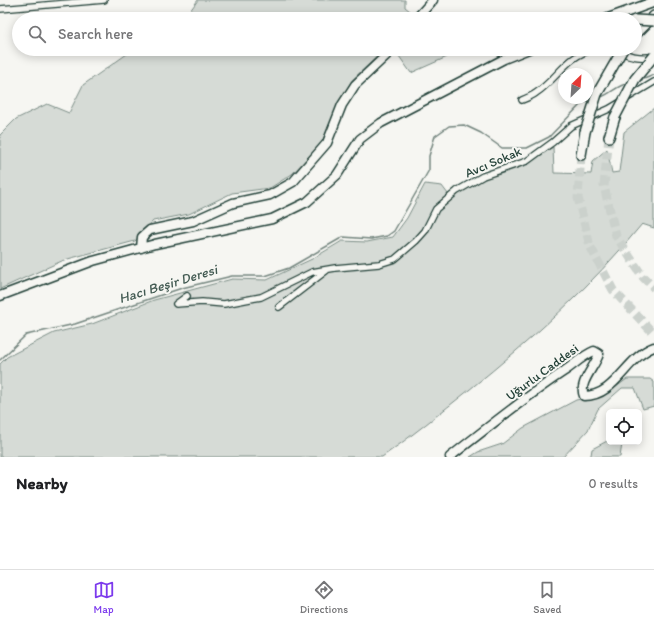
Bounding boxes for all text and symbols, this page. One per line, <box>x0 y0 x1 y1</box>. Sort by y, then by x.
search box <box>12 12 642 56</box>
icon: search <box>26 23 48 45</box>
text: Search here <box>58 25 133 43</box>
north arrow <box>558 68 594 104</box>
street label: Avcı Sokak <box>462 143 524 181</box>
water label: Hacı Beşir Deresi <box>117 261 221 307</box>
street label: Uğurlu Caddesi <box>503 341 581 403</box>
map controls <box>606 409 642 445</box>
button: locate <box>606 409 642 445</box>
text: Nearby <box>16 473 68 493</box>
text: 0 results <box>588 476 638 491</box>
tab: Map <box>93 579 115 616</box>
tab: Directions <box>300 579 348 616</box>
tab: Saved <box>533 579 561 616</box>

